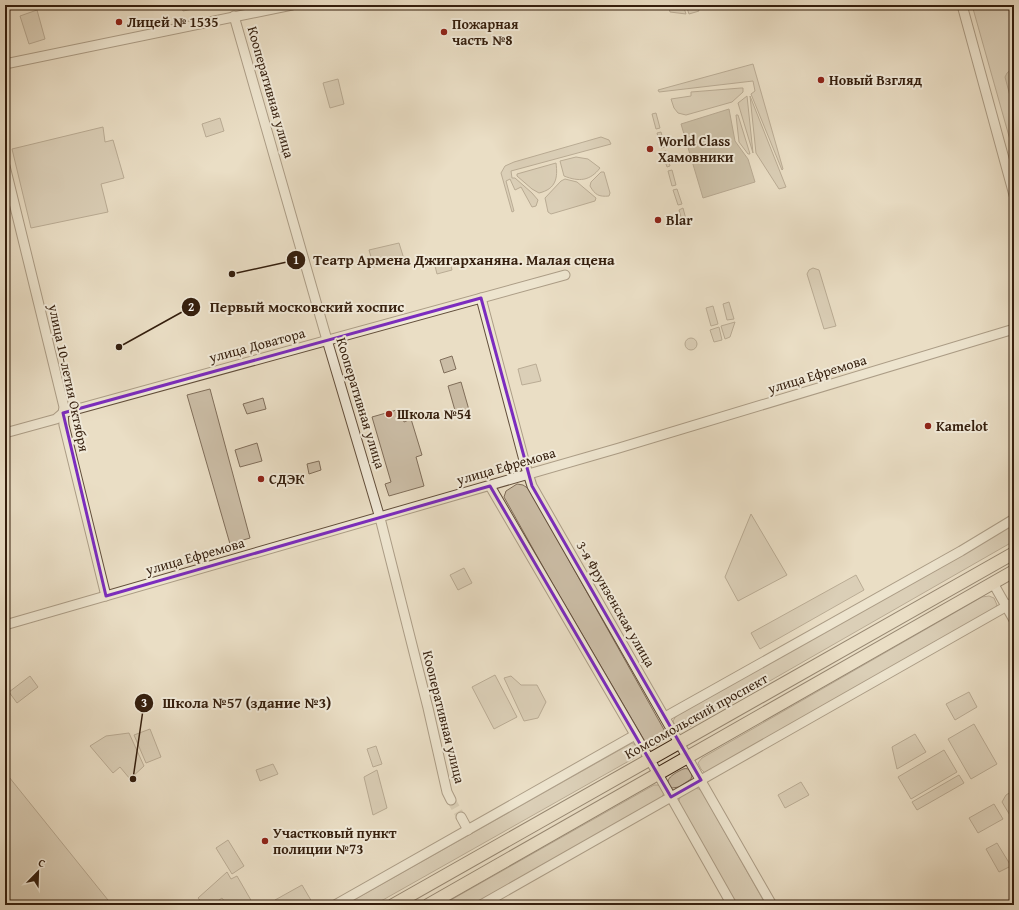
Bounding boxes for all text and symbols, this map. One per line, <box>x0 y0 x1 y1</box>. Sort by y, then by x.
place label: Лицей № 1535 <box>127 12 219 32</box>
place label: Пожарная часть №8 <box>452 14 519 50</box>
marker: Лицей № 1535 <box>114 17 124 27</box>
street label: Кооперативная улица <box>243 24 299 161</box>
marker: Пожарная часть №8 <box>439 27 449 37</box>
place label: Новый Взгляд <box>829 70 922 90</box>
marker: Новый Взгляд <box>816 75 826 85</box>
place label: World Class Хамовники <box>658 131 734 167</box>
marker: World Class Хамовники <box>645 144 655 154</box>
place label: Blar <box>666 210 693 230</box>
marker: Blar <box>653 215 663 225</box>
callout: Театр Армена Джигарханяна. Малая сцена <box>286 246 623 273</box>
text: Театр Армена Джигарханяна. Малая сцена <box>313 249 615 270</box>
text: 1 <box>293 251 299 268</box>
callout: Первый московский хоспис <box>181 293 412 320</box>
text: Первый московский хоспис <box>210 296 404 317</box>
text: 2 <box>188 298 194 315</box>
street label: улица 10-летия Октября <box>43 301 94 454</box>
street label: улица Доватора <box>206 322 308 368</box>
street label: Кооперативная улица <box>332 335 391 471</box>
street label: улица Ефремова <box>764 349 869 399</box>
place label: Школа №54 <box>397 404 471 424</box>
marker: Школа №54 <box>384 409 394 419</box>
place label: Kamelot <box>936 416 989 436</box>
marker: Kamelot <box>923 421 933 431</box>
street label: улица Ефремова <box>453 442 558 490</box>
place label: СДЭК <box>269 469 305 489</box>
marker: СДЭК <box>256 474 266 484</box>
street label: улица Ефремова <box>142 532 247 580</box>
street label: 3-я Фрунзенская улица <box>572 537 660 671</box>
street label: Кооперативная улица <box>418 648 470 786</box>
street label: Комсомольский проспект <box>621 668 772 764</box>
callout: Школа №57 (здание №3) <box>134 689 339 716</box>
text: Школа №57 (здание №3) <box>163 692 331 713</box>
text: 3 <box>141 694 147 711</box>
place label: Участковый пункт полиции №73 <box>273 823 397 859</box>
marker: Участковый пункт полиции №73 <box>260 836 270 846</box>
north arrow <box>18 852 58 892</box>
text: С <box>36 854 48 871</box>

